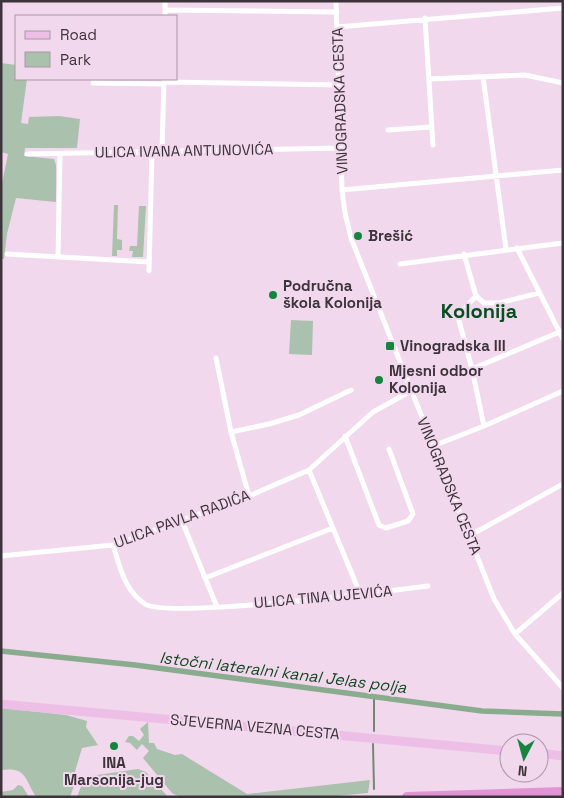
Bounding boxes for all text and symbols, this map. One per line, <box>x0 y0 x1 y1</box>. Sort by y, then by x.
legend <box>15 15 178 80</box>
text: Road <box>60 25 97 44</box>
street label: VINOGRADSKA CESTA <box>327 27 352 175</box>
text: Park <box>60 50 91 69</box>
street label: ULICA IVANA ANTUNOVIĆA <box>94 139 274 162</box>
place label: Brešić <box>368 226 413 245</box>
marker: Brešić <box>352 230 364 242</box>
place label: Područna škola Kolonija <box>283 276 382 312</box>
marker: Područna škola Kolonija <box>267 289 279 301</box>
district label: Kolonija <box>441 298 518 324</box>
place label: Vinogradska III <box>400 336 506 355</box>
marker: Vinogradska III <box>384 340 396 352</box>
place label: Mjesni odbor Kolonija <box>389 361 483 397</box>
marker: Mjesni odbor Kolonija <box>373 374 385 386</box>
street label: VINOGRADSKA CESTA <box>413 414 486 558</box>
street label: ULICA PAVLA RADIĆA <box>111 485 253 552</box>
street label: ULICA TINA UJEVIĆA <box>253 581 394 612</box>
water label: Istočni lateralni kanal Jelas polja <box>158 647 408 698</box>
street label: SJEVERNA VEZNA CESTA <box>170 710 341 743</box>
north arrow <box>499 733 549 783</box>
marker: INA Marsonija-jug <box>108 740 120 752</box>
place label: INA Marsonija-jug <box>64 753 164 789</box>
text: N <box>517 761 528 780</box>

